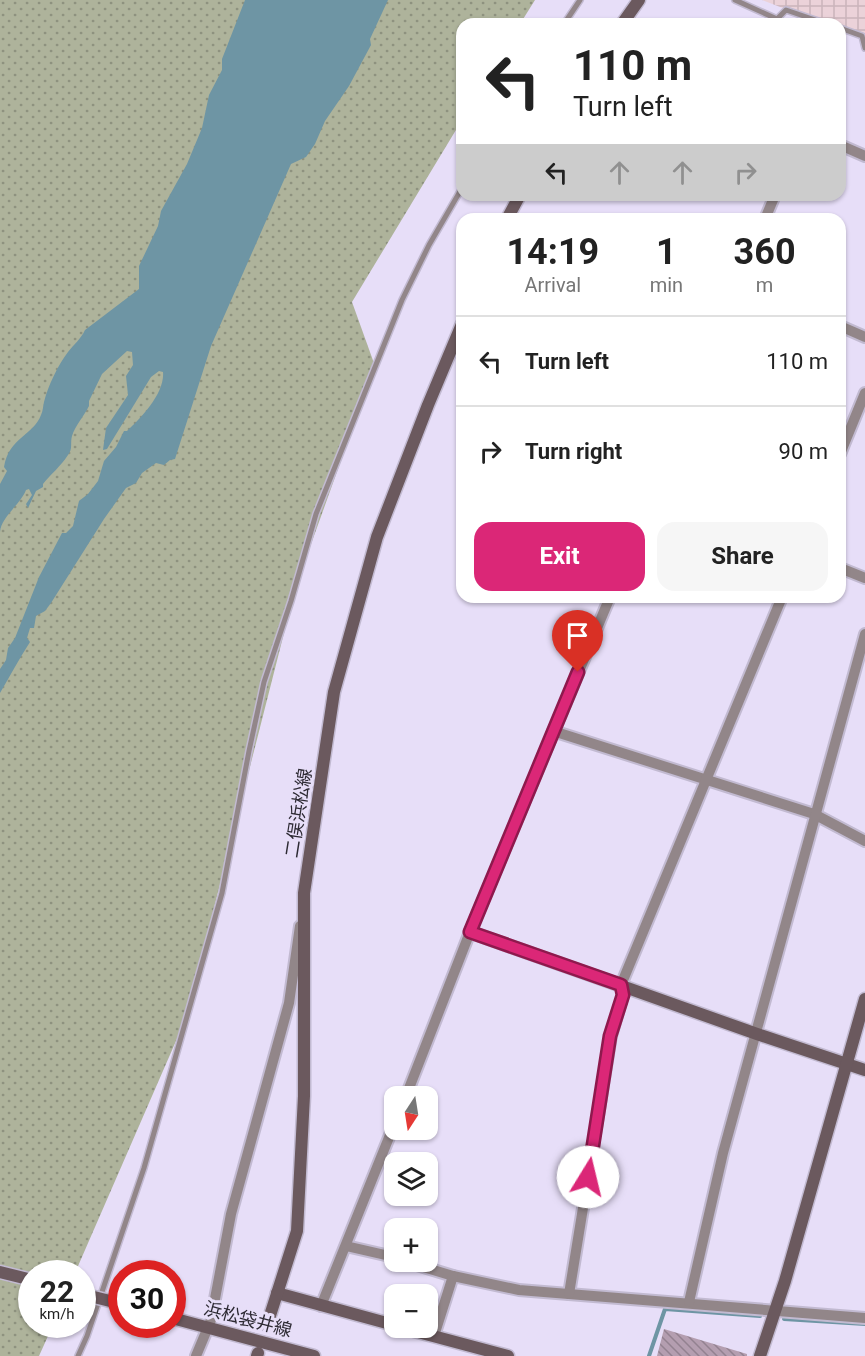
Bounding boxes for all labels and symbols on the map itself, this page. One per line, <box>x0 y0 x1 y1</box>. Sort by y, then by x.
pin <box>552 610 603 672</box>
street label: 二俣浜松線 <box>281 767 315 859</box>
north arrow <box>384 1086 438 1140</box>
position arrow <box>556 1145 620 1209</box>
speed limit sign: 30 <box>108 1260 186 1338</box>
street label: 浜松袋井線 <box>202 1297 294 1341</box>

